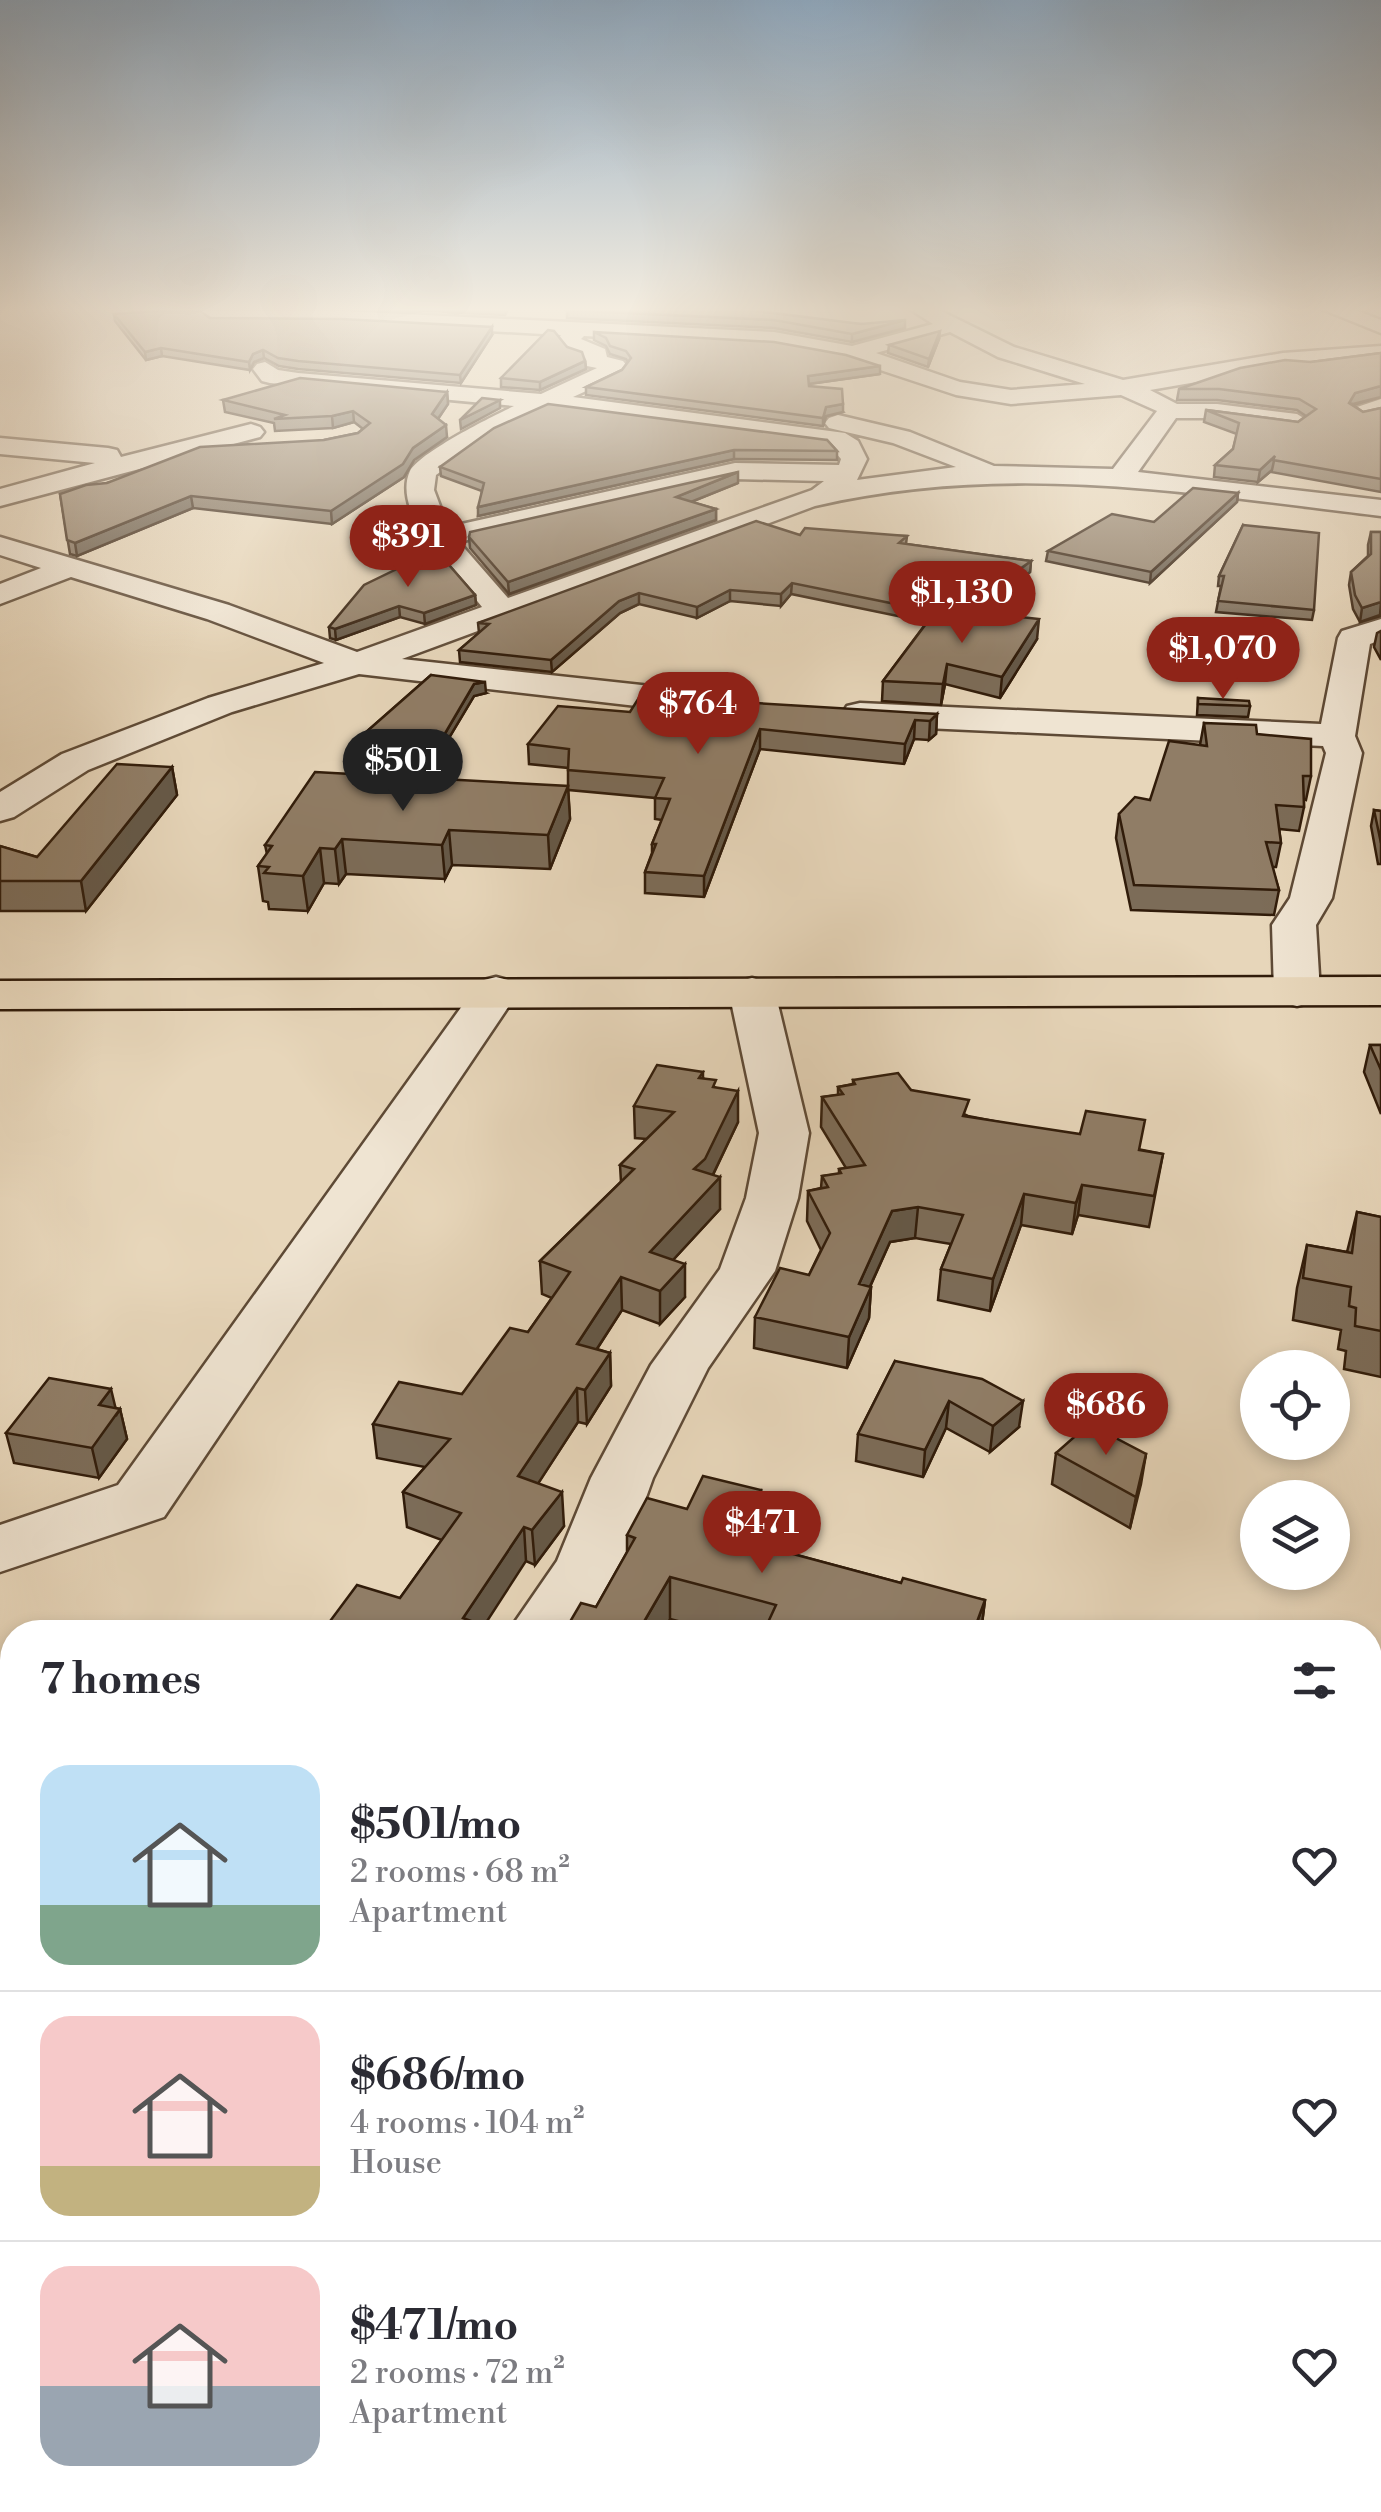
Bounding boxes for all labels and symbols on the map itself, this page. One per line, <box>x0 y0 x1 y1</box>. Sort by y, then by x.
pin: $391 <box>349 505 467 590</box>
pin: $1,130 <box>881 561 1043 646</box>
pin: $1,070 <box>1142 617 1304 702</box>
pin: $764 <box>639 672 757 757</box>
pin: $501 <box>344 729 462 814</box>
pin: $686 <box>1047 1373 1165 1458</box>
pin: $471 <box>703 1491 821 1576</box>

